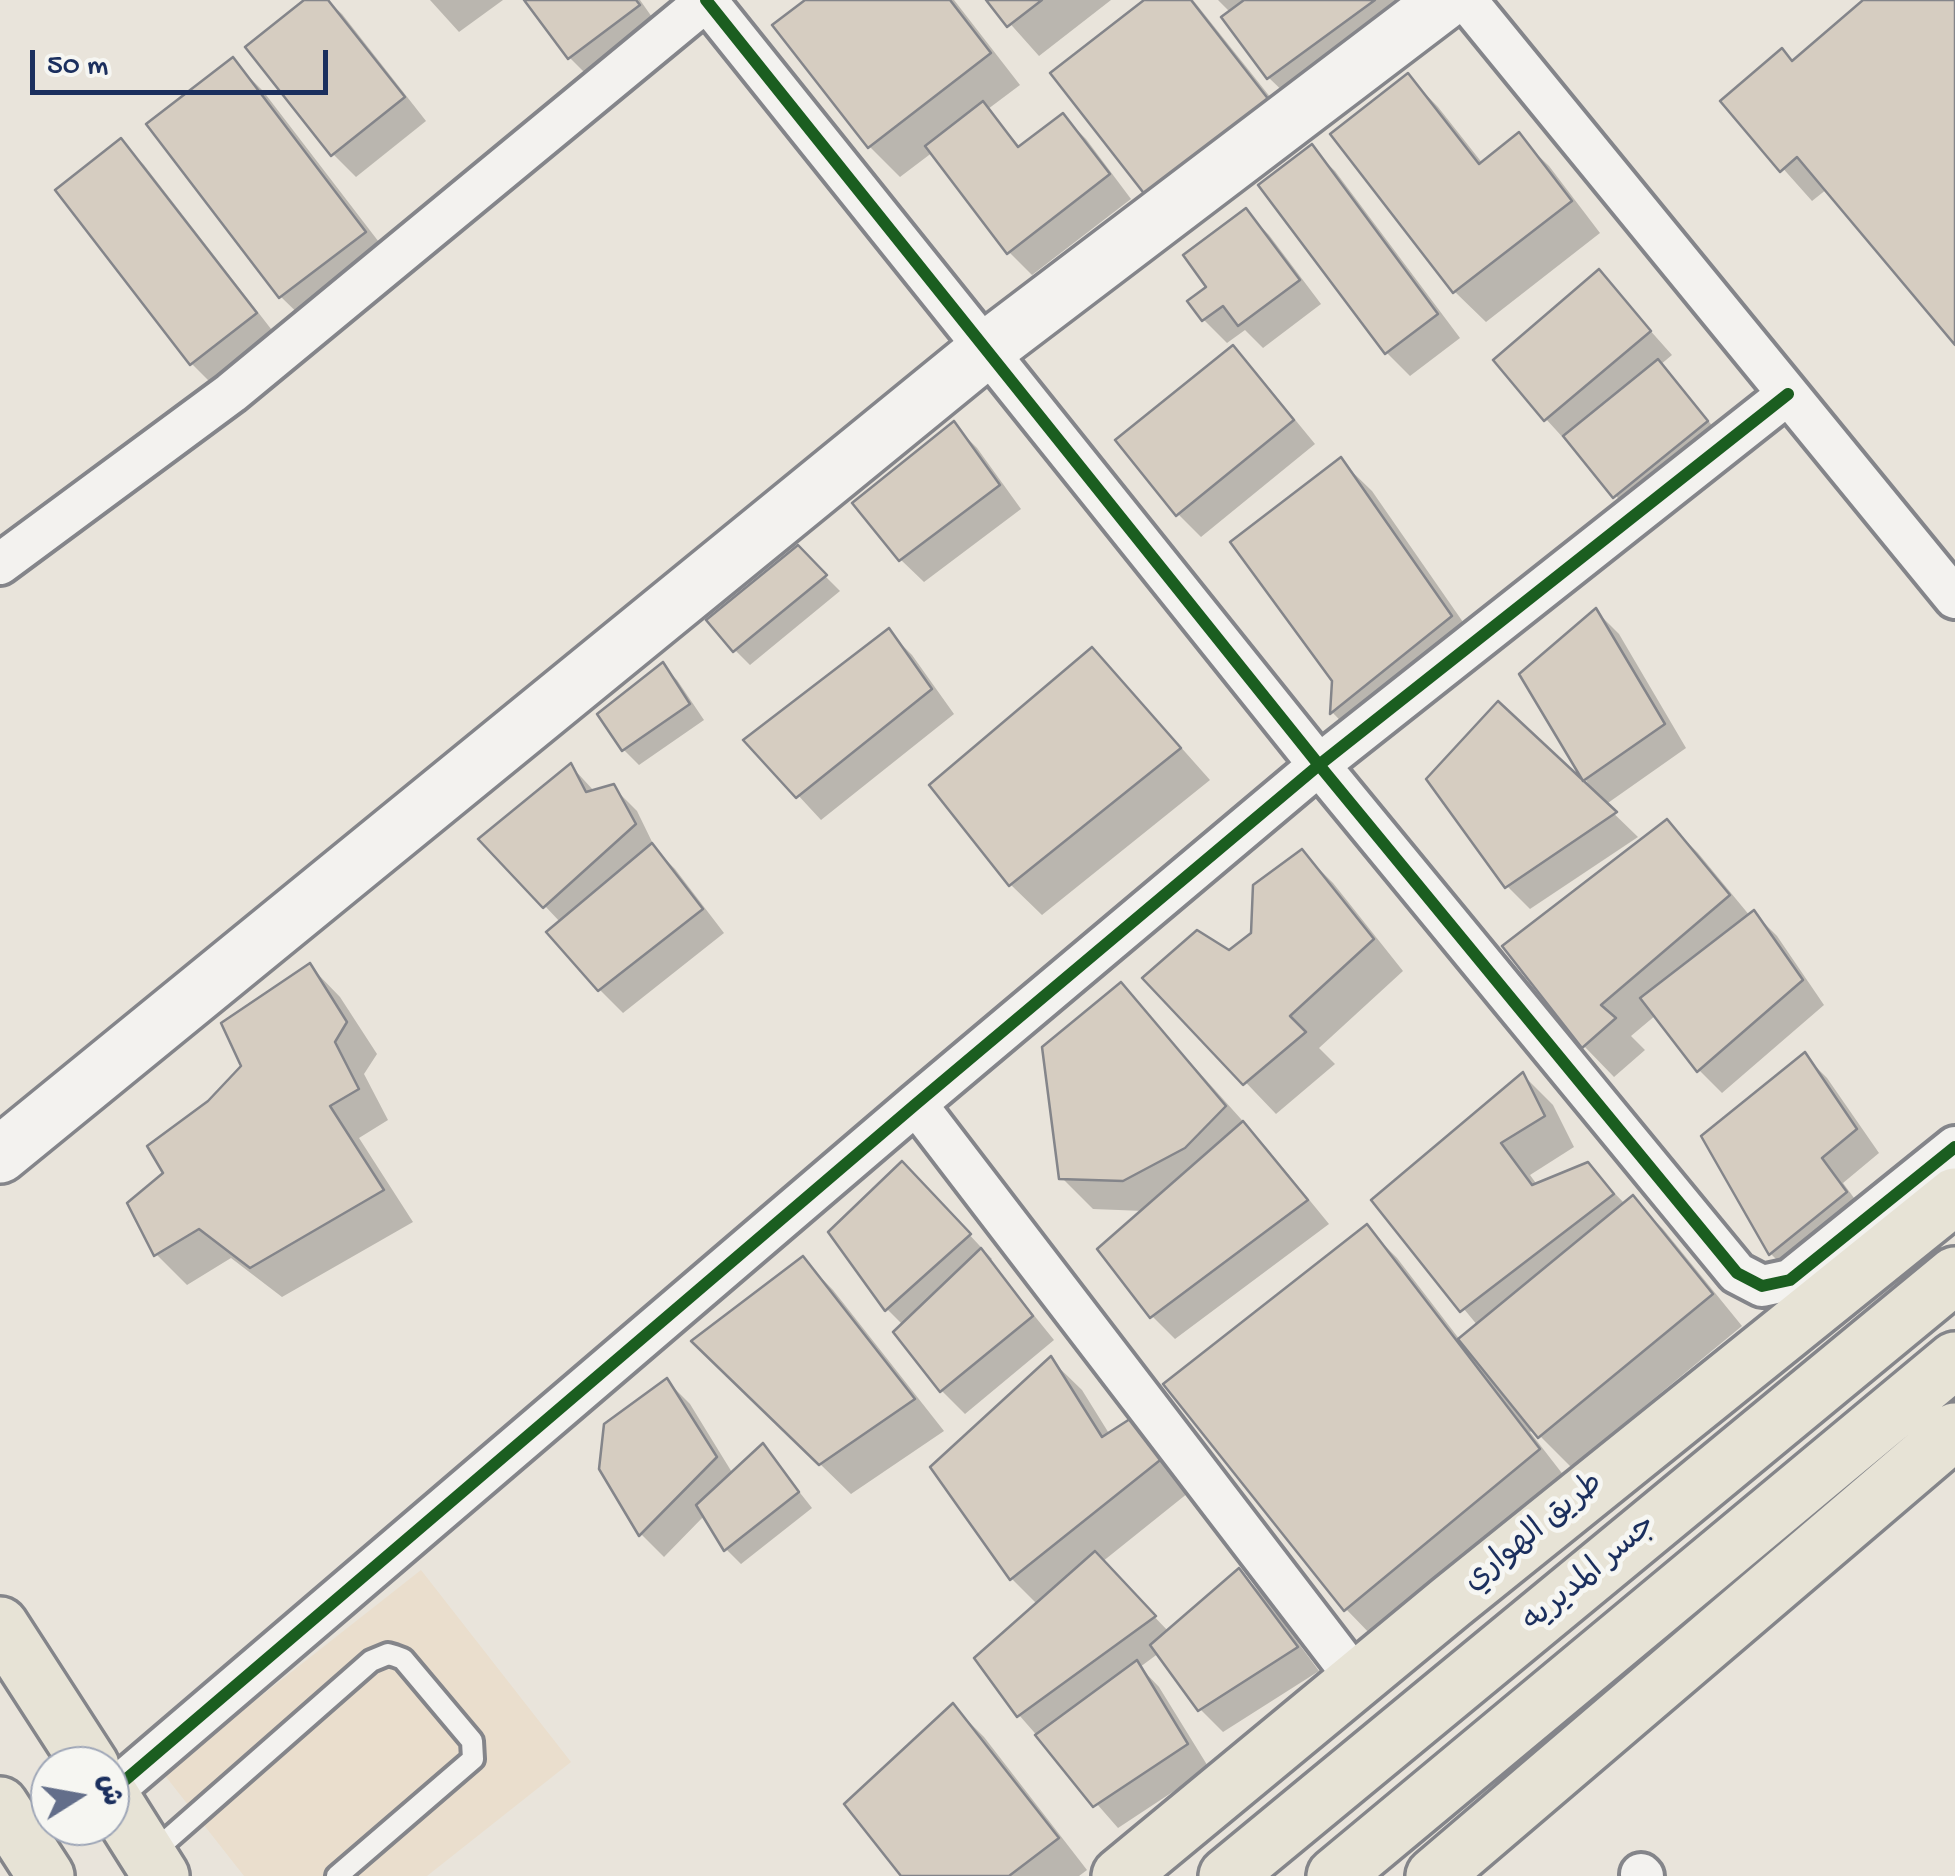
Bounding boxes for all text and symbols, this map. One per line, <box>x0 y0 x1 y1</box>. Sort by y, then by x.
scale bar <box>35 30 332 92</box>
text: 50 m <box>47 50 108 85</box>
street label: طريق الهواري <box>1457 1466 1613 1602</box>
street label: جسر المديريه <box>1516 1508 1666 1642</box>
north arrow <box>30 1746 130 1846</box>
text: ش <box>89 1772 127 1809</box>

